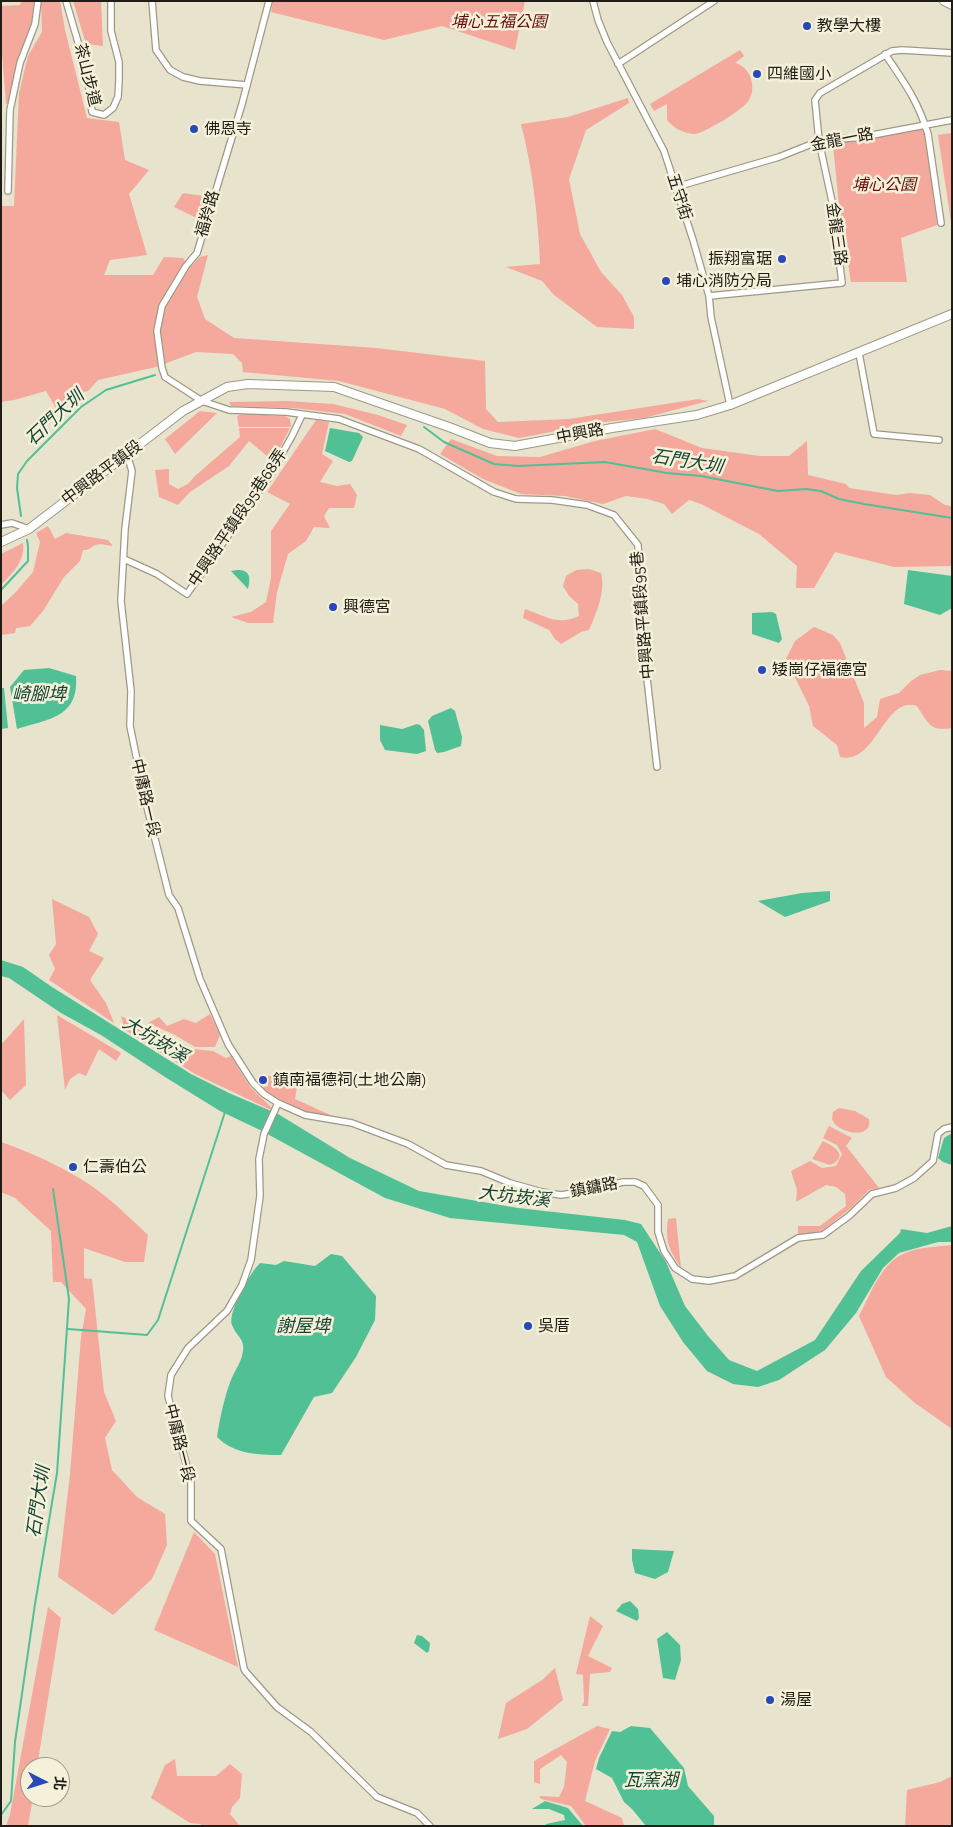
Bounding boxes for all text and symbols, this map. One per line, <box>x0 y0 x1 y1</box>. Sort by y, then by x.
park label: 埔心五福公園 <box>451 12 547 32</box>
place label: 教學大樓 <box>817 16 881 36</box>
marker: 教學大樓 <box>801 20 813 32</box>
street label: 茶山步道 <box>70 42 104 108</box>
place label: 四維國小 <box>767 64 831 84</box>
marker: 四維國小 <box>751 68 763 80</box>
place label: 佛恩寺 <box>204 119 252 139</box>
marker: 佛恩寺 <box>188 123 200 135</box>
street label: 金龍一路 <box>809 124 875 156</box>
street label: 五守街 <box>662 171 696 223</box>
park label: 埔心公園 <box>852 175 916 195</box>
street label: 福羚路 <box>192 188 224 240</box>
street label: 金龍三路 <box>822 201 850 267</box>
place label: 振翔富琚 <box>708 249 772 269</box>
marker: 振翔富琚 <box>776 253 788 265</box>
place label: 埔心消防分局 <box>676 271 772 291</box>
marker: 埔心消防分局 <box>660 275 672 287</box>
water label: 石門大圳 <box>21 386 89 450</box>
street label: 中興路 <box>555 420 605 448</box>
street label: 中興路平鎮段 <box>58 436 146 510</box>
street label: 中興路平鎮段95巷68弄 <box>185 446 291 590</box>
water label: 石門大圳 <box>650 446 724 478</box>
street label: 中興路平鎮段95巷 <box>628 550 658 680</box>
place label: 興德宮 <box>343 597 391 617</box>
marker: 興德宮 <box>327 601 339 613</box>
place label: 矮崗仔福德宮 <box>772 660 868 680</box>
marker: 矮崗仔福德宮 <box>756 664 768 676</box>
water label: 崎腳埤 <box>12 684 66 706</box>
street label: 中庸路一段 <box>127 757 163 839</box>
water label: 大坑崁溪 <box>119 1012 191 1068</box>
place label: 鎮南福德祠(土地公廟) <box>273 1070 426 1090</box>
marker: 鎮南福德祠(土地公廟) <box>257 1074 269 1086</box>
place label: 仁壽伯公 <box>83 1157 147 1177</box>
marker: 仁壽伯公 <box>67 1161 79 1173</box>
street label: 鎮鏞路 <box>569 1174 619 1202</box>
water label: 大坑崁溪 <box>477 1182 551 1212</box>
water label: 謝屋埤 <box>276 1316 330 1338</box>
place label: 吳厝 <box>538 1316 570 1336</box>
marker: 吳厝 <box>522 1320 534 1332</box>
street label: 中庸路一段 <box>160 1402 198 1484</box>
water label: 石門大圳 <box>23 1465 55 1539</box>
place label: 湯屋 <box>780 1690 812 1710</box>
marker: 湯屋 <box>764 1694 776 1706</box>
north arrow <box>20 1757 70 1807</box>
water label: 瓦窯湖 <box>624 1770 678 1792</box>
text: 北 <box>50 1776 69 1791</box>

